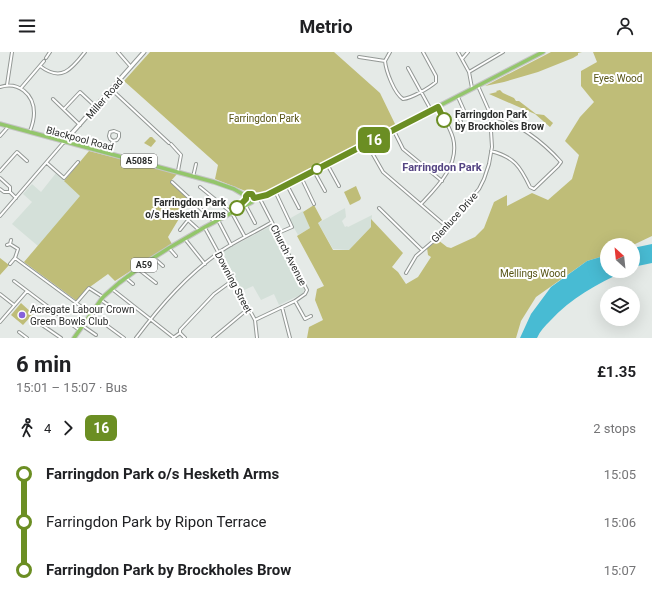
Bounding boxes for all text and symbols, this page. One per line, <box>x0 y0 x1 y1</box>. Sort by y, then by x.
icon: menu <box>16 15 38 37</box>
icon: person <box>614 15 636 37</box>
text: Metrio <box>299 16 353 37</box>
park label: Eyes Wood <box>594 73 642 84</box>
street label: Miller Road <box>84 76 125 121</box>
place label: Farringdon Park by Brockholes Brow <box>455 109 545 132</box>
marker: Farringdon Park by Brockholes Brow <box>436 112 452 128</box>
park label: Farringdon Park <box>229 113 300 124</box>
street label: Blackpool Road <box>45 124 115 153</box>
line badge: 16 <box>356 127 392 153</box>
text: 16 <box>366 132 382 148</box>
road number: A5085 <box>121 154 157 168</box>
district label: Farringdon Park <box>402 161 482 174</box>
unlabelled marker <box>311 163 323 175</box>
street label: Glenluce Drive <box>429 190 480 245</box>
place label: Farringdon Park o/s Hesketh Arms <box>145 197 227 220</box>
marker: Farringdon Park o/s Hesketh Arms <box>229 200 245 216</box>
street label: Church Avenue <box>269 223 309 287</box>
north arrow <box>600 238 640 278</box>
map controls <box>600 238 640 326</box>
street label: Downing Street <box>213 250 254 315</box>
road number: A59 <box>131 258 157 272</box>
park label: Mellings Wood <box>500 268 566 279</box>
button: layers <box>600 286 640 326</box>
place label: Acregate Labour Crown Green Bowls Club <box>30 304 135 327</box>
marker: Acregate Labour Crown Green Bowls Club <box>17 310 27 320</box>
text: 6 min <box>16 352 71 377</box>
text: £1.35 <box>597 363 636 381</box>
text: 15:01 – 15:07 · Bus <box>16 380 128 395</box>
icon: walk <box>16 417 38 439</box>
icon: forward <box>57 417 79 439</box>
text: 16 <box>93 420 109 436</box>
text: 4 <box>44 421 51 436</box>
text: 2 stops <box>593 421 636 436</box>
text: Farringdon Park o/s Hesketh Arms <box>46 465 279 483</box>
text: 15:05 <box>604 467 636 482</box>
text: Farringdon Park by Ripon Terrace <box>46 513 266 531</box>
text: 15:06 <box>604 515 636 530</box>
text: Farringdon Park by Brockholes Brow <box>46 561 291 579</box>
text: 15:07 <box>604 563 636 578</box>

